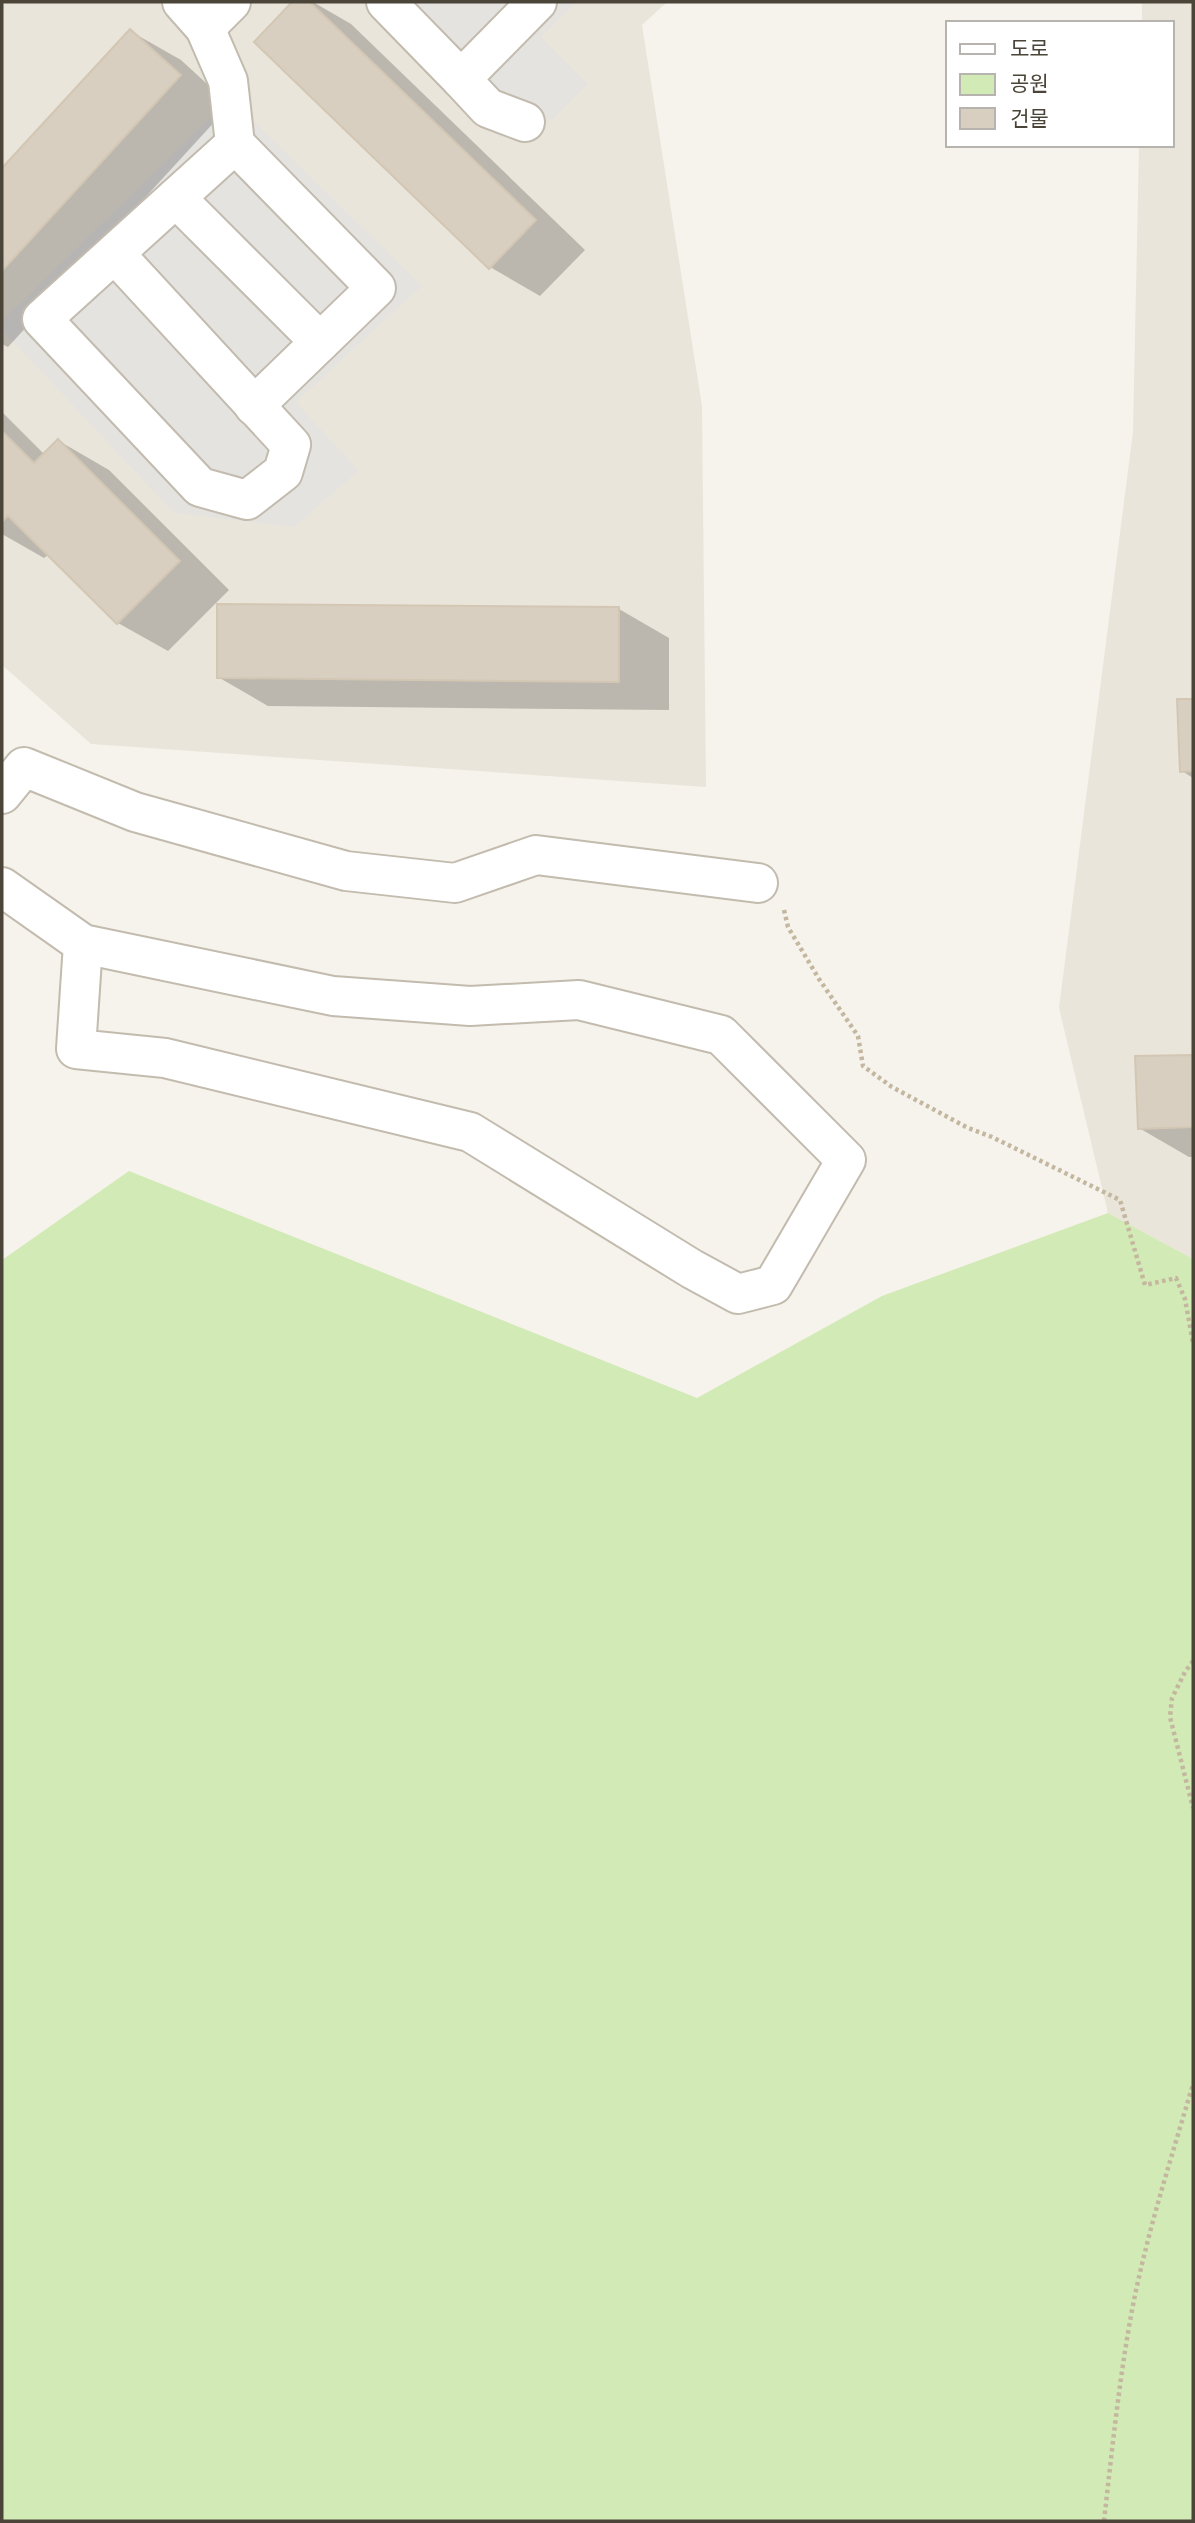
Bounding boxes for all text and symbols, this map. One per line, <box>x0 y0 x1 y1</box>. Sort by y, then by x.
legend <box>946 21 1174 147</box>
text: 도로 <box>1010 37 1049 61</box>
text: 공원 <box>1010 72 1049 96</box>
text: 건물 <box>1010 107 1049 131</box>

